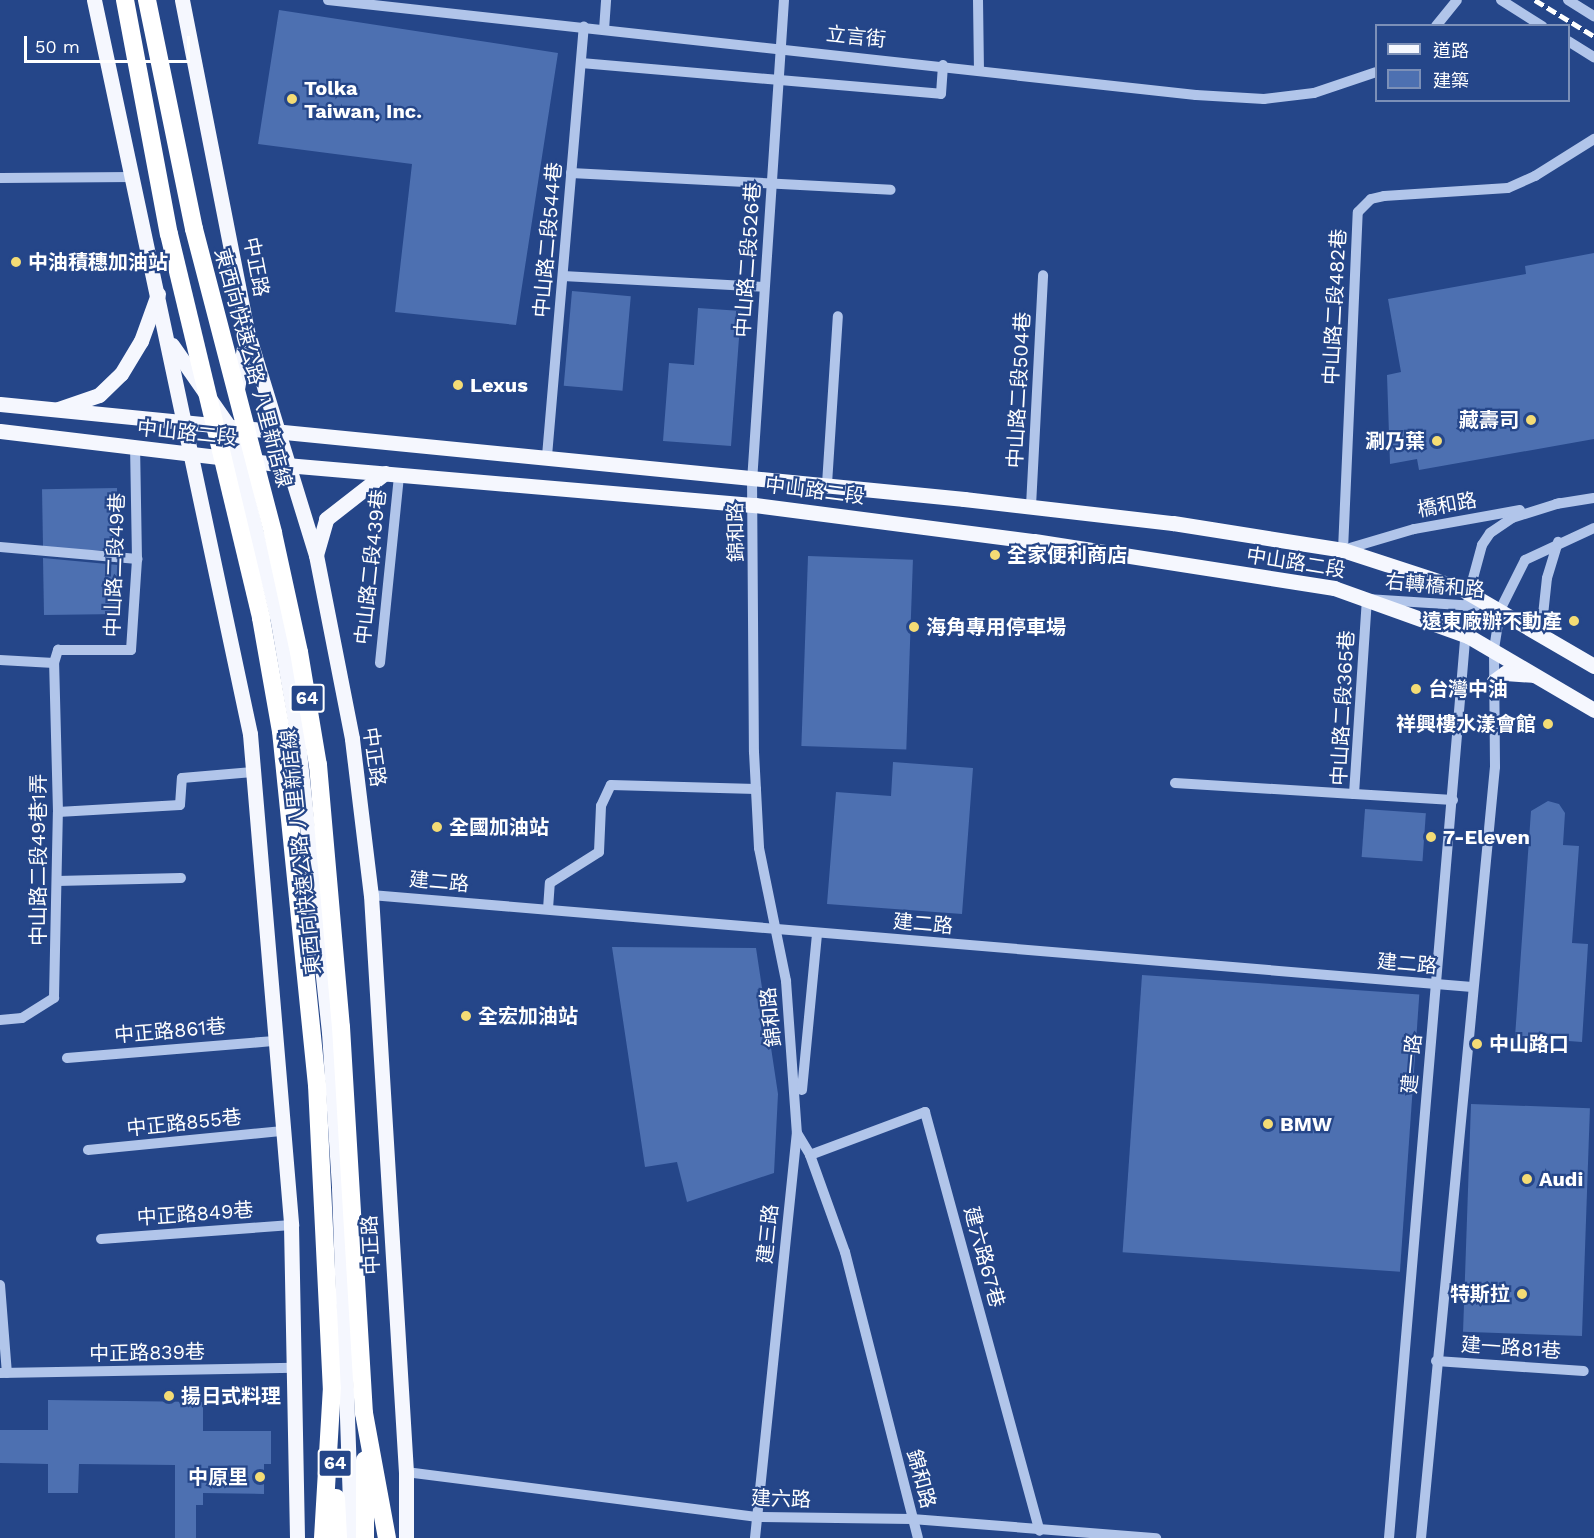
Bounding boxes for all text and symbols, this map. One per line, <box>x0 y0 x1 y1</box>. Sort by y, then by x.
street label: 立言街 <box>825 22 887 52</box>
scale bar <box>27 24 194 62</box>
legend <box>1375 24 1570 102</box>
text: 50 m <box>35 36 80 57</box>
text: 道路 <box>1433 40 1469 61</box>
text: 建築 <box>1433 70 1469 91</box>
place label: Tolka Taiwan, Inc. <box>304 76 422 123</box>
marker: Tolka Taiwan, Inc. <box>285 92 299 106</box>
street label: 中山路二段544巷 <box>529 161 567 319</box>
street label: 中山路二段526巷 <box>731 182 765 338</box>
street label: 中山路二段482巷 <box>1319 228 1351 386</box>
street label: 中正路 <box>238 235 274 299</box>
street label: 東西向快速公路 八里新店線 <box>209 246 297 490</box>
place label: 中油積穗加油站 <box>28 250 168 274</box>
marker: 中油積穗加油站 <box>9 255 23 269</box>
street label: 中山路二段504巷 <box>1003 311 1035 469</box>
place label: Lexus <box>470 373 528 397</box>
marker: Lexus <box>451 378 465 392</box>
place label: 藏壽司 <box>1459 408 1519 432</box>
marker: 藏壽司 <box>1524 413 1538 427</box>
street label: 中山路二段 <box>136 416 238 450</box>
place label: 涮乃葉 <box>1365 429 1425 453</box>
marker: 涮乃葉 <box>1430 434 1444 448</box>
street label: 中山路二段 <box>764 473 866 509</box>
street label: 中山路二段439巷 <box>351 488 391 646</box>
street label: 橋和路 <box>1415 488 1479 522</box>
street label: 中山路二段49巷 <box>100 492 130 638</box>
street label: 錦和路 <box>723 502 749 562</box>
place label: 全家便利商店 <box>1007 543 1127 567</box>
street label: 中山路二段 <box>1245 543 1347 583</box>
marker: 全家便利商店 <box>988 548 1002 562</box>
street label: 右轉橋和路 <box>1384 570 1486 602</box>
place label: 遠東廠辦不動產 <box>1422 609 1562 633</box>
marker: 遠東廠辦不動產 <box>1567 614 1581 628</box>
place label: 海角專用停車場 <box>926 615 1066 639</box>
marker: 海角專用停車場 <box>907 620 921 634</box>
street label: 中山路二段365巷 <box>1327 630 1359 786</box>
place label: 台灣中油 <box>1428 677 1508 701</box>
marker: 台灣中油 <box>1409 682 1423 696</box>
road number: 64 <box>289 683 325 713</box>
place label: 祥興樓水漾會館 <box>1396 712 1536 736</box>
marker: 祥興樓水漾會館 <box>1541 717 1555 731</box>
street label: 中正路 <box>358 726 390 788</box>
street label: 東西向快速公路 八里新店線 <box>276 728 326 976</box>
street label: 中山路二段49巷1弄 <box>26 774 50 946</box>
place label: 全國加油站 <box>449 815 549 839</box>
marker: 全國加油站 <box>430 820 444 834</box>
place label: 7-Eleven <box>1443 825 1530 849</box>
marker: 7-Eleven <box>1424 830 1438 844</box>
street label: 建二路 <box>408 867 470 897</box>
street label: 建二路 <box>892 909 954 939</box>
street label: 建二路 <box>1376 949 1438 979</box>
street label: 錦和路 <box>756 986 786 1048</box>
place label: 全宏加油站 <box>478 1004 578 1028</box>
marker: 全宏加油站 <box>459 1009 473 1023</box>
street label: 中正路861巷 <box>113 1014 227 1048</box>
place label: 中山路口 <box>1489 1032 1569 1056</box>
street label: 建一路 <box>1397 1033 1427 1095</box>
marker: 中山路口 <box>1470 1037 1484 1051</box>
street label: 中正路855巷 <box>125 1105 243 1141</box>
place label: BMW <box>1280 1112 1332 1136</box>
marker: BMW <box>1261 1117 1275 1131</box>
place label: Audi <box>1539 1167 1583 1191</box>
marker: Audi <box>1520 1172 1534 1186</box>
street label: 中正路849巷 <box>136 1198 254 1230</box>
street label: 建三路 <box>753 1203 783 1265</box>
street label: 建六路67巷 <box>959 1204 1009 1310</box>
street label: 中正路 <box>357 1214 385 1276</box>
place label: 特斯拉 <box>1450 1282 1510 1306</box>
marker: 特斯拉 <box>1515 1287 1529 1301</box>
street label: 建一路81巷 <box>1460 1333 1562 1363</box>
street label: 中正路839巷 <box>89 1340 205 1366</box>
place label: 揚日式料理 <box>181 1384 281 1408</box>
marker: 揚日式料理 <box>162 1389 176 1403</box>
street label: 錦和路 <box>902 1447 940 1511</box>
road number: 64 <box>317 1448 353 1478</box>
place label: 中原里 <box>188 1465 248 1489</box>
marker: 中原里 <box>253 1470 267 1484</box>
street label: 建六路 <box>751 1486 811 1512</box>

